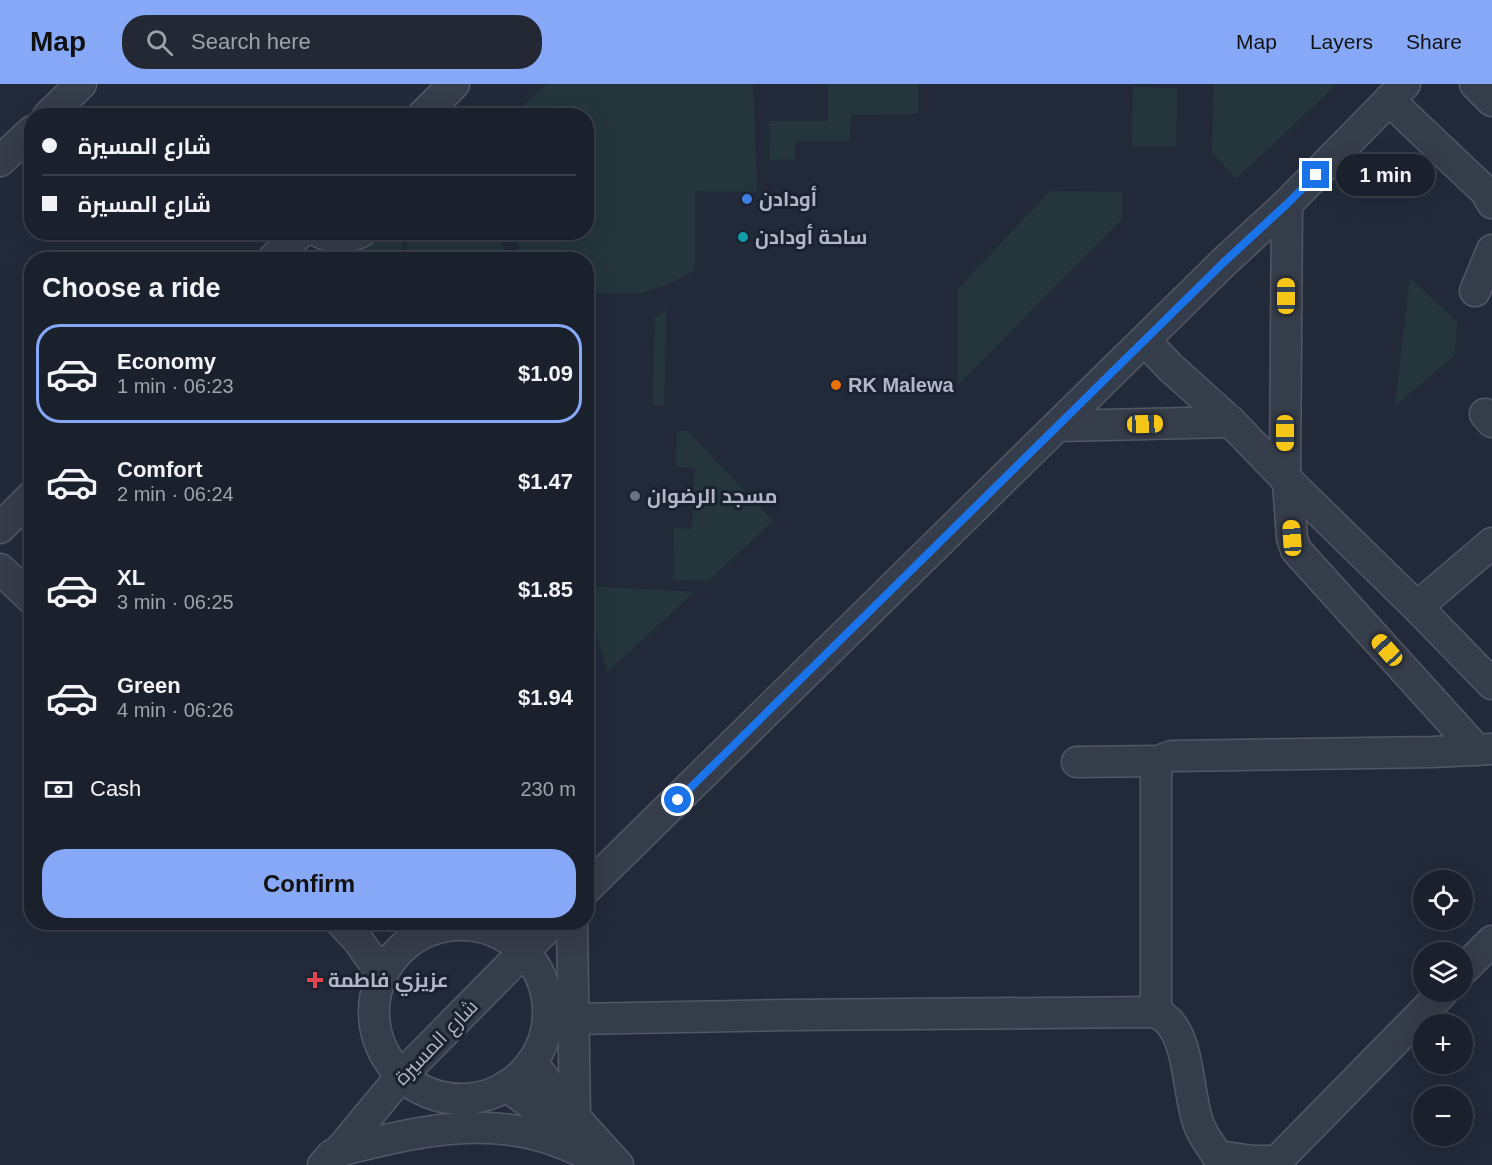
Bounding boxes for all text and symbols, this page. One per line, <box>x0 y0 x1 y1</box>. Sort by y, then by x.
search box <box>122 15 542 69</box>
text: Map <box>30 26 86 57</box>
icon: search <box>143 26 176 59</box>
text: Search here <box>191 29 311 54</box>
text: Map <box>1236 30 1277 53</box>
text: Layers <box>1310 30 1373 53</box>
text: Share <box>1406 30 1462 53</box>
text: شارع المسيرة <box>78 134 211 159</box>
callout: 1 min <box>1337 154 1436 196</box>
route end <box>1302 161 1329 188</box>
text: 1 min <box>1359 164 1412 186</box>
place label: أودادن <box>759 185 817 211</box>
text: شارع المسيرة <box>78 192 211 217</box>
marker: أودادن <box>740 192 754 206</box>
place label: ساحة أودادن <box>755 223 867 249</box>
marker: ساحة أودادن <box>736 230 750 244</box>
text: Choose a ride <box>42 273 221 303</box>
car <box>1277 278 1295 314</box>
icon: car <box>45 347 99 401</box>
text: Economy <box>117 349 216 374</box>
text: $1.09 <box>518 361 573 386</box>
place label: RK Malewa <box>848 374 954 396</box>
text: 1 min · 06:23 <box>117 375 234 397</box>
marker: RK Malewa <box>829 378 843 392</box>
car <box>1127 414 1163 434</box>
car <box>1276 415 1294 451</box>
icon: car <box>45 455 99 509</box>
text: Comfort <box>117 457 203 482</box>
text: $1.47 <box>518 469 573 494</box>
text: 2 min · 06:24 <box>117 483 234 505</box>
place label: مسجد الرضوان <box>647 485 778 508</box>
marker: مسجد الرضوان <box>628 489 642 503</box>
car <box>1282 519 1302 557</box>
icon: car <box>45 563 99 617</box>
text: XL <box>117 565 145 590</box>
text: $1.85 <box>518 577 573 602</box>
text: 3 min · 06:25 <box>117 591 234 613</box>
car <box>1368 631 1406 669</box>
icon: car <box>45 671 99 725</box>
text: Green <box>117 673 181 698</box>
text: $1.94 <box>518 685 573 710</box>
text: 4 min · 06:26 <box>117 699 234 721</box>
icon: cash <box>42 773 75 806</box>
text: Cash <box>90 776 141 801</box>
text: 230 m <box>520 778 576 800</box>
route start <box>664 786 691 813</box>
button: Confirm <box>42 849 576 918</box>
map controls <box>1413 870 1473 1146</box>
button: locate <box>1413 870 1473 930</box>
button: layers <box>1413 942 1473 1002</box>
place label: عزيزي فاطمة <box>328 969 449 996</box>
marker: عزيزي فاطمة <box>306 971 324 989</box>
street label: شارع المسيرة <box>390 995 484 1091</box>
button: + <box>1413 1014 1473 1074</box>
button: − <box>1413 1086 1473 1146</box>

